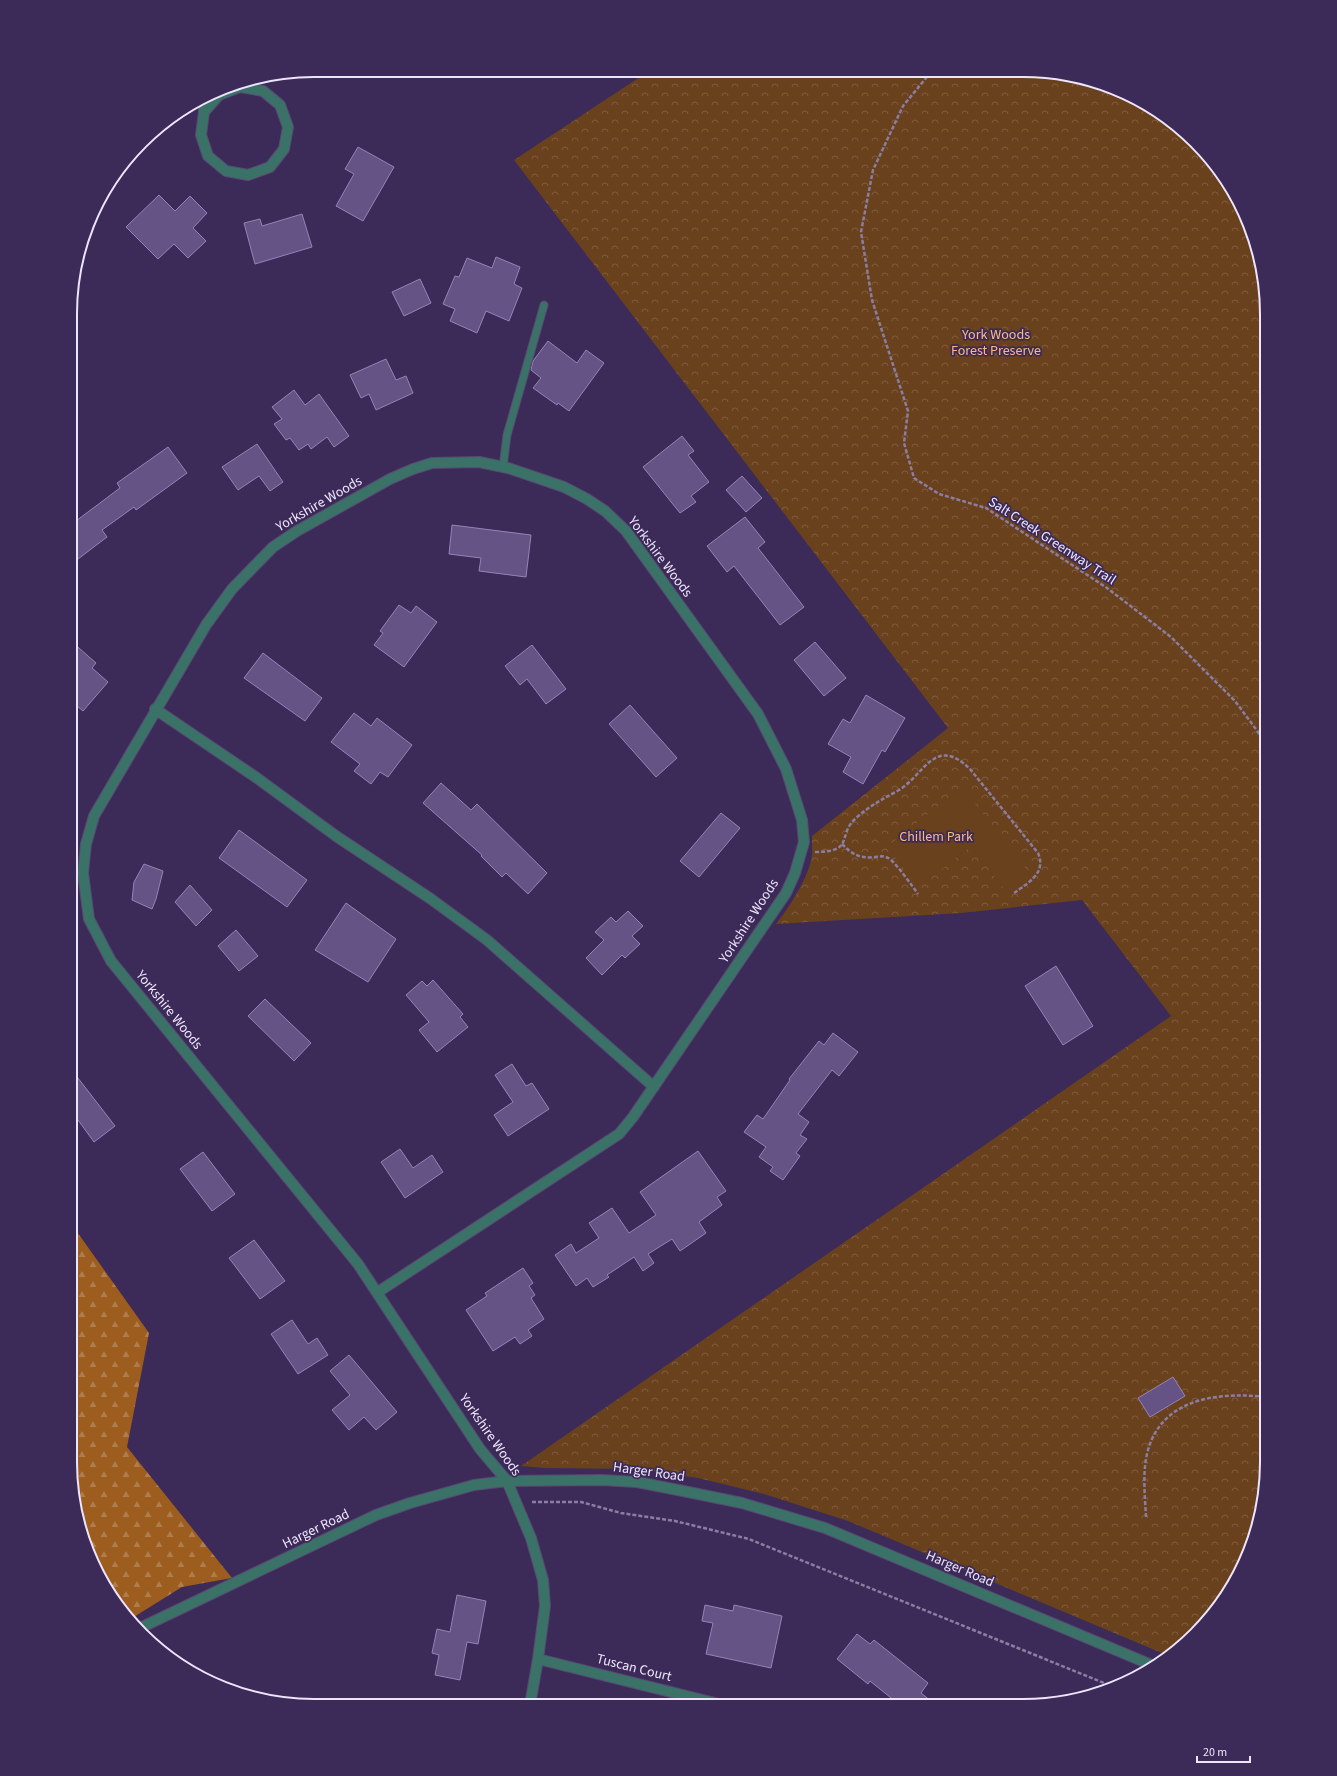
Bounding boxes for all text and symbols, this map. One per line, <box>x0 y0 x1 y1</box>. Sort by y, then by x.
park label: York Woods Forest Preserve <box>951 325 1041 361</box>
street label: Yorkshire Woods <box>271 471 366 537</box>
street label: Salt Creek Greenway Trail <box>984 492 1120 590</box>
street label: Yorkshire Woods <box>622 512 697 602</box>
park label: Chillem Park <box>899 827 973 847</box>
street label: Yorkshire Woods <box>714 875 784 968</box>
street label: Yorkshire Woods <box>130 965 207 1054</box>
street label: Yorkshire Woods <box>454 1389 526 1480</box>
street label: Harger Road <box>612 1457 686 1487</box>
street label: Harger Road <box>279 1504 353 1554</box>
street label: Harger Road <box>923 1546 997 1592</box>
street label: Tuscan Court <box>594 1649 674 1687</box>
scale bar <box>1197 1738 1250 1764</box>
text: 20 m <box>1203 1744 1227 1761</box>

